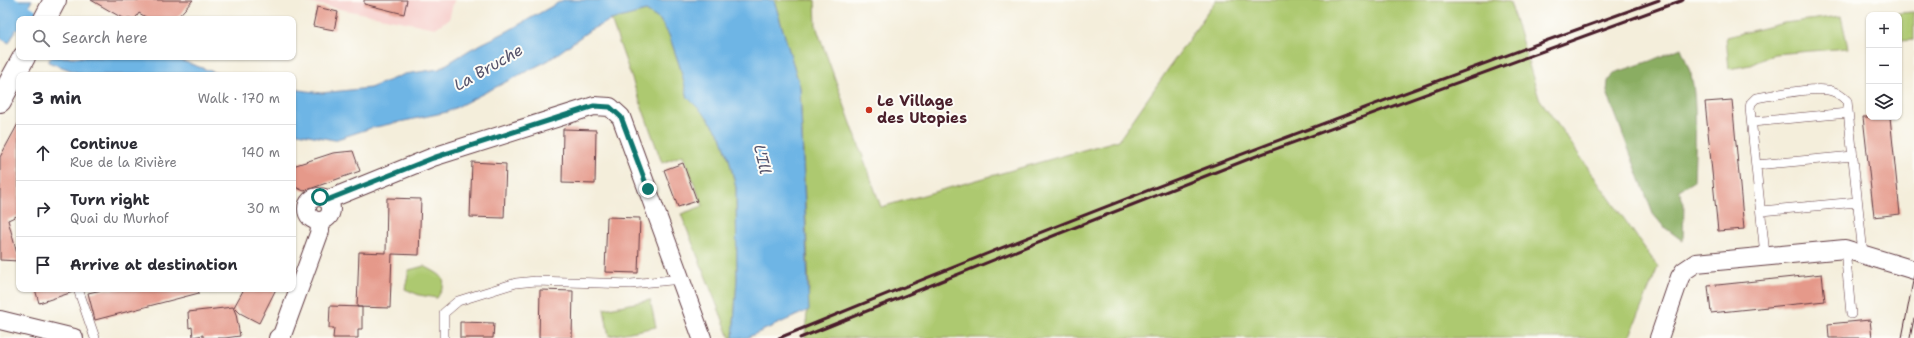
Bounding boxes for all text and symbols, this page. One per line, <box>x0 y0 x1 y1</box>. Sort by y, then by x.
map controls <box>1866 12 1902 120</box>
button: + <box>1866 12 1902 48</box>
search box <box>16 16 296 60</box>
icon: search <box>30 27 52 49</box>
text: Search here <box>62 28 148 48</box>
water label: La Bruche <box>450 39 527 96</box>
button: − <box>1866 48 1902 84</box>
button: layers <box>1866 84 1902 120</box>
text: 3 min <box>32 87 82 109</box>
text: Walk · 170 m <box>198 90 280 107</box>
place label: Le Village des Utopies <box>877 91 967 128</box>
marker: Le Village des Utopies <box>864 105 874 115</box>
text: Continue <box>70 134 138 154</box>
icon: ahead <box>32 142 54 164</box>
water label: L'Ill <box>749 142 776 176</box>
text: 140 m <box>241 144 280 161</box>
text: Rue de la Rivière <box>70 154 177 171</box>
route end <box>639 180 657 198</box>
route start <box>311 188 329 206</box>
text: Turn right <box>70 190 150 210</box>
icon: right <box>32 198 54 220</box>
text: 30 m <box>246 200 280 217</box>
text: Quai du Murhof <box>70 210 169 227</box>
icon: arrive <box>32 254 54 276</box>
text: Arrive at destination <box>70 255 238 275</box>

